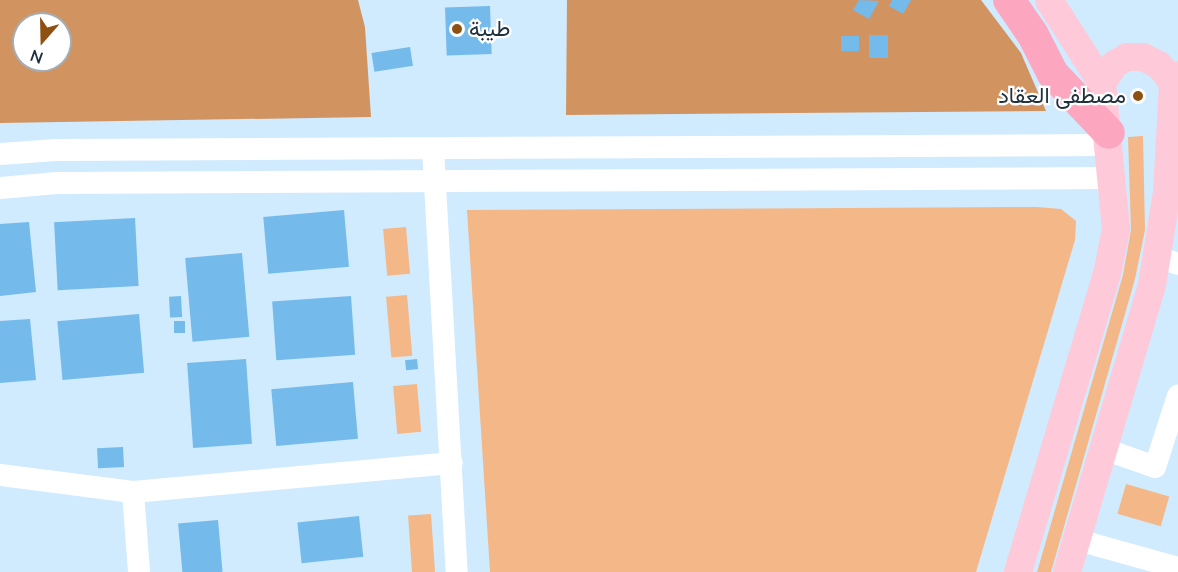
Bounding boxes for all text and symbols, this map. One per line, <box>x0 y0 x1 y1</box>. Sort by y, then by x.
north arrow <box>12 12 72 72</box>
place label: طيبة <box>469 16 510 42</box>
marker: طيبة <box>450 22 464 36</box>
text: N <box>27 46 46 69</box>
place label: مصطفى العقاد <box>998 83 1126 109</box>
marker: مصطفى العقاد <box>1131 89 1145 103</box>

